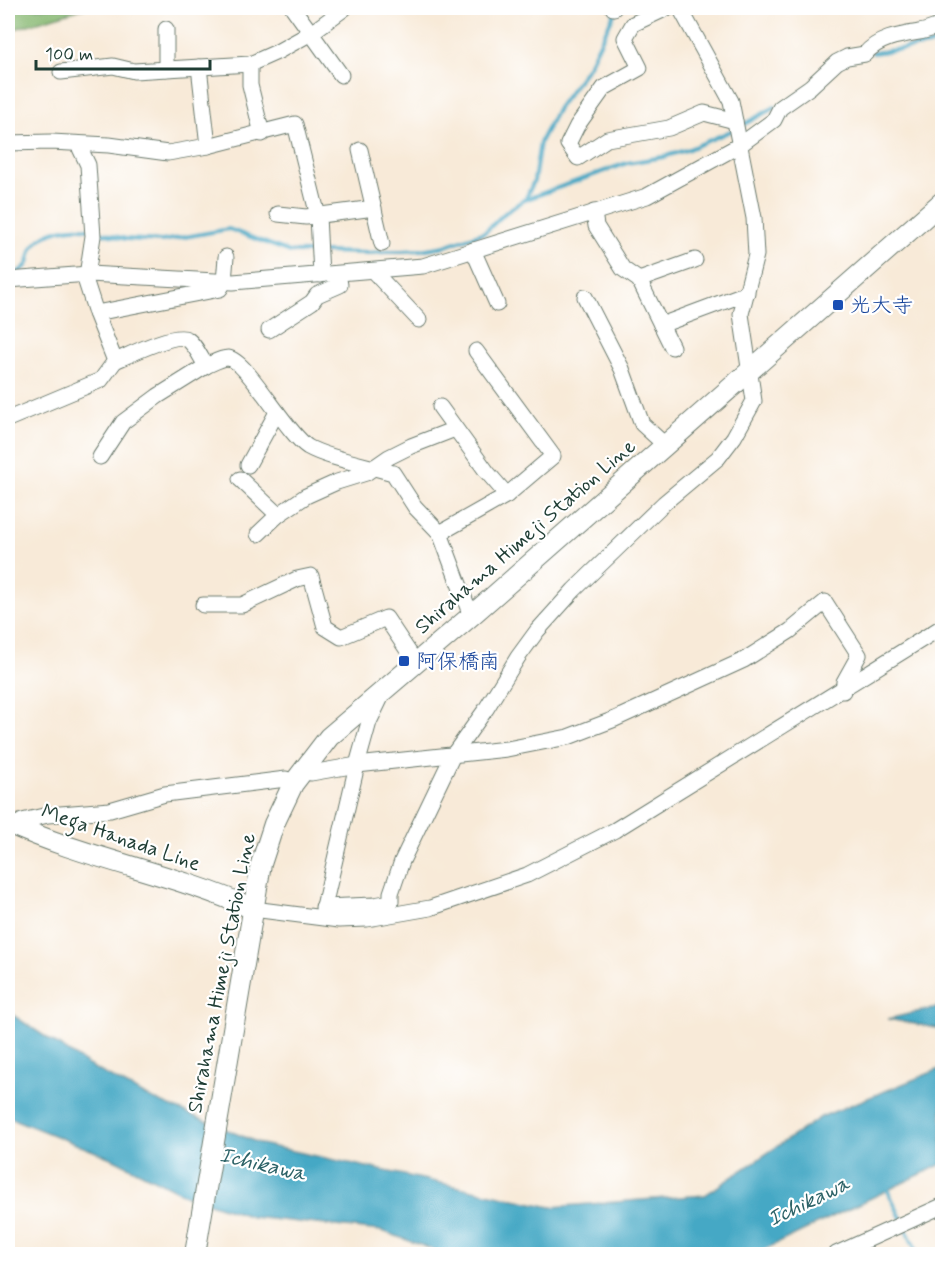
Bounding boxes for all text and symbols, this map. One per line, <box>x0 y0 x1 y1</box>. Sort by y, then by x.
scale bar <box>36 33 210 71</box>
text: 100 m <box>45 43 93 67</box>
place label: 光大寺 <box>850 292 913 320</box>
marker: 光大寺 <box>831 298 845 312</box>
street label: Shirahama Himeji Station Line <box>409 433 642 641</box>
place label: 阿保橋南 <box>416 648 500 676</box>
marker: 阿保橋南 <box>397 654 411 668</box>
street label: Mega Hanada Line <box>37 798 204 880</box>
street label: Shirahama Himeji Station Line <box>181 831 263 1116</box>
water label: Ichikawa <box>217 1141 309 1189</box>
water label: Ichikawa <box>763 1170 855 1234</box>

